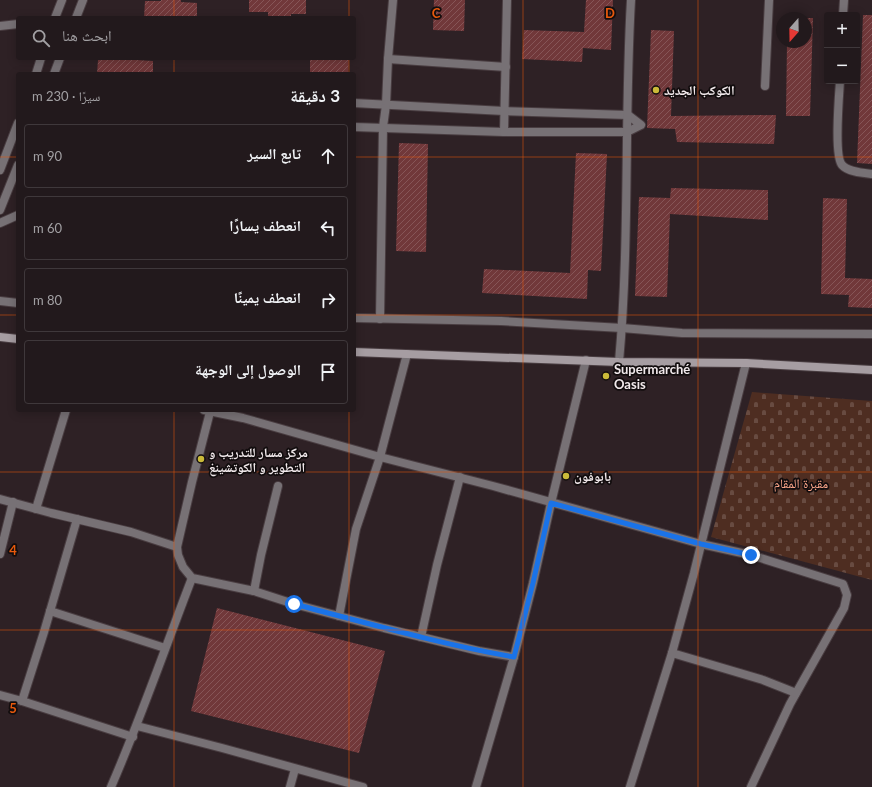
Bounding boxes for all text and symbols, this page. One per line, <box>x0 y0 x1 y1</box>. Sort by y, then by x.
text: C <box>432 5 441 21</box>
text: D <box>605 5 615 21</box>
north arrow <box>776 12 812 48</box>
map controls <box>824 12 860 84</box>
button: + <box>824 12 860 48</box>
search box <box>16 16 356 60</box>
text: ابحث هنا <box>62 26 112 44</box>
icon: search <box>30 27 52 49</box>
button: − <box>824 48 860 84</box>
place label: الكوكب الجديد <box>664 82 735 98</box>
text: 3 دقيقة <box>290 85 340 106</box>
marker: الكوكب الجديد <box>651 85 661 95</box>
text: سيرًا · 230 m <box>32 88 100 104</box>
text: تابع السير <box>247 144 301 162</box>
icon: ahead <box>317 145 339 167</box>
text: 90 m <box>33 148 62 164</box>
text: انعطف يسارًا <box>229 216 301 234</box>
icon: left <box>317 217 339 239</box>
text: 60 m <box>33 220 62 236</box>
text: انعطف يمينًا <box>234 288 301 306</box>
icon: right <box>317 289 339 311</box>
text: 80 m <box>33 292 62 308</box>
text: الوصول إلى الوجهة <box>195 360 301 378</box>
icon: arrive <box>317 361 339 383</box>
place label: Supermarché Oasis <box>614 361 690 392</box>
marker: Supermarché Oasis <box>601 371 611 381</box>
place label: مركز مسار للتدريب و التطوير و الكوتشينغ <box>209 444 308 477</box>
marker: مركز مسار للتدريب و التطوير و الكوتشينغ <box>196 454 206 464</box>
place label: بابوفون <box>574 468 611 484</box>
marker: بابوفون <box>561 471 571 481</box>
park label: مقبرة المقام <box>774 475 828 492</box>
text: 4 <box>9 542 17 558</box>
route end <box>742 546 760 564</box>
route start <box>285 595 303 613</box>
text: 5 <box>9 700 17 716</box>

